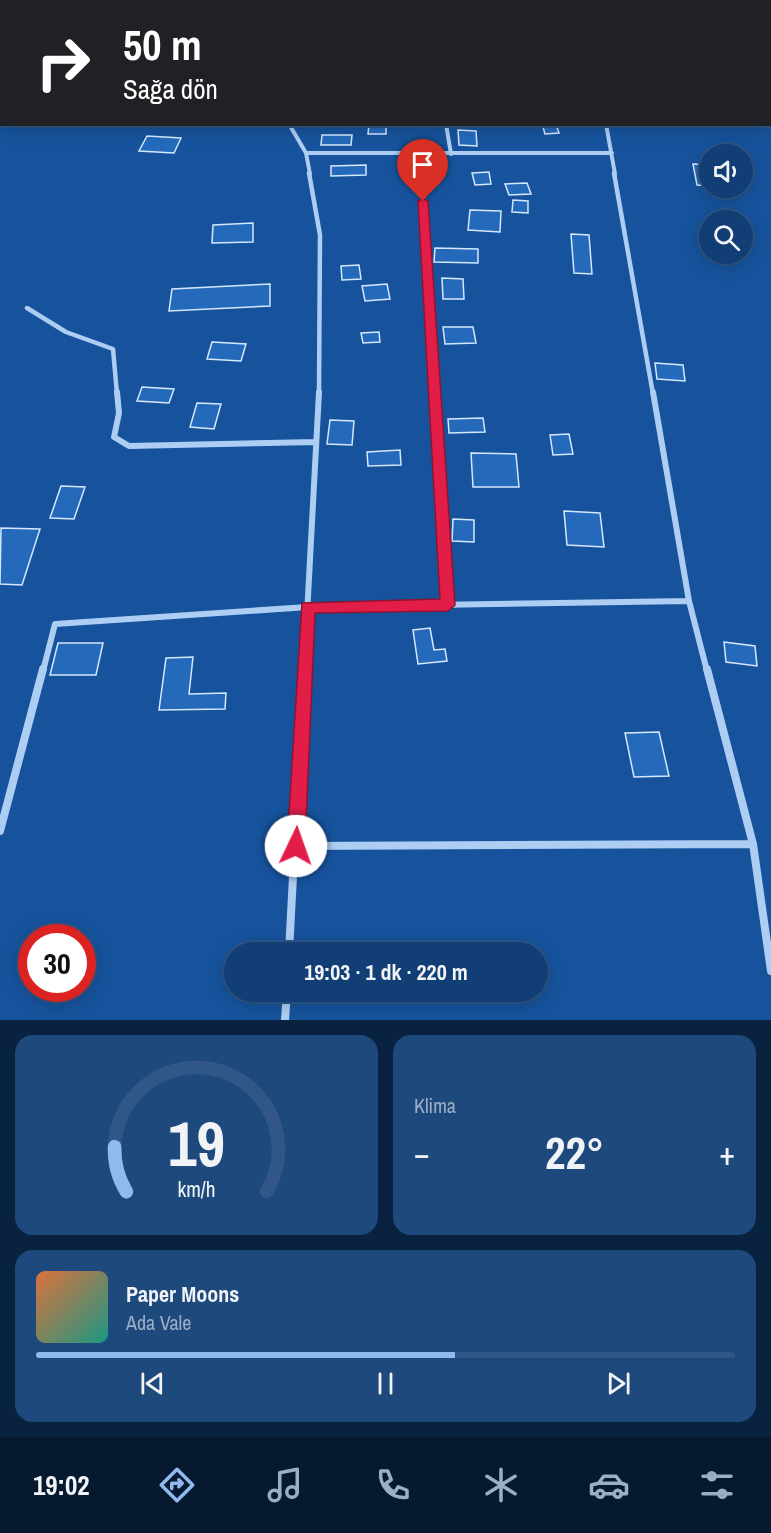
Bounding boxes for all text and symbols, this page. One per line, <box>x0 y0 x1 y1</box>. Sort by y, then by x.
text: 50 m <box>123 17 202 73</box>
icon: right <box>24 24 102 102</box>
text: Sağa dön <box>123 71 218 107</box>
pin <box>397 139 448 201</box>
map controls <box>699 144 753 264</box>
button: sound <box>699 144 753 198</box>
icon: arrive <box>406 148 439 181</box>
button: search <box>699 210 753 264</box>
position arrow <box>264 814 328 878</box>
speed limit sign: 30 <box>18 924 96 1002</box>
text: 19:03 · 1 dk · 220 m <box>304 957 468 987</box>
text: Klima <box>414 1092 456 1119</box>
text: 19 <box>168 1101 225 1185</box>
text: 22° <box>545 1122 604 1183</box>
text: − <box>414 1131 430 1175</box>
text: + <box>719 1131 735 1175</box>
text: km/h <box>177 1175 216 1204</box>
text: Paper Moons <box>126 1279 239 1309</box>
text: Ada Vale <box>126 1309 191 1336</box>
icon: previous <box>136 1367 169 1400</box>
icon: pause <box>369 1367 402 1400</box>
icon: next <box>602 1367 635 1400</box>
icon: directions <box>156 1464 198 1506</box>
icon: music <box>264 1464 306 1506</box>
icon: phone <box>372 1464 414 1506</box>
icon: climate <box>480 1464 522 1506</box>
icon: car <box>588 1464 630 1506</box>
icon: filters <box>696 1464 738 1506</box>
text: 19:02 <box>33 1467 90 1503</box>

